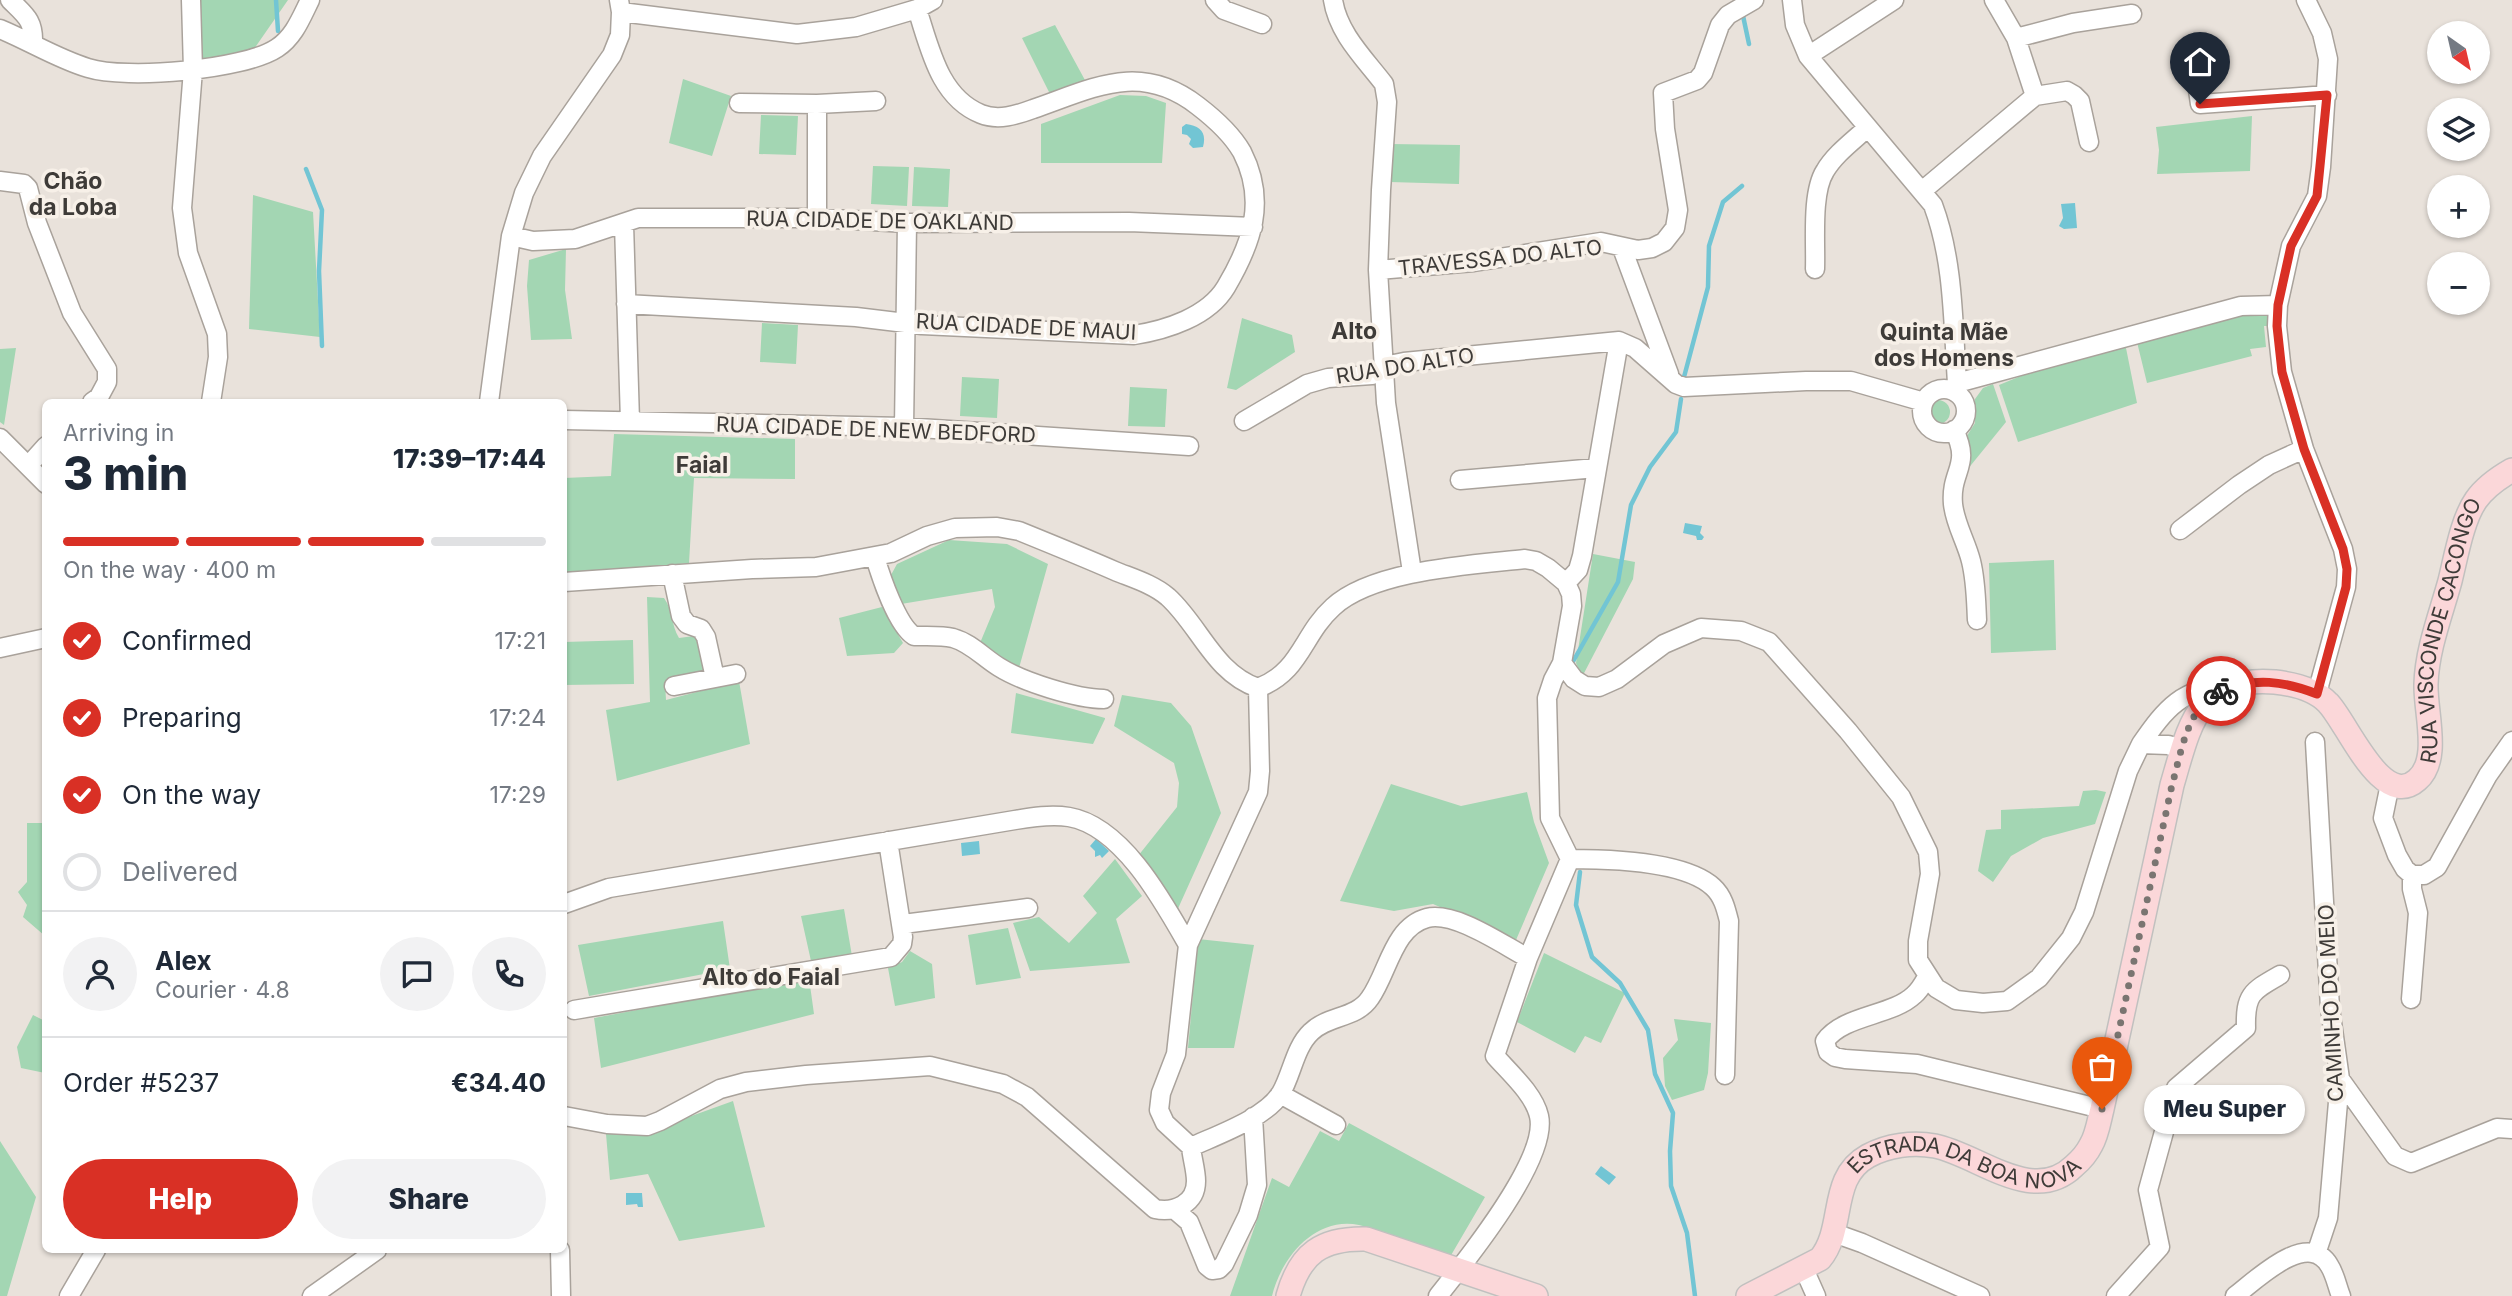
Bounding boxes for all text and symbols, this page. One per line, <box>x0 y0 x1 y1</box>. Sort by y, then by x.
north arrow <box>2427 21 2490 84</box>
map controls <box>2427 21 2490 315</box>
pin <box>2170 32 2230 104</box>
icon: home <box>2181 43 2219 81</box>
button: layers <box>2427 98 2490 161</box>
district label: Chão da Loba <box>29 167 117 221</box>
button: + <box>2427 175 2490 238</box>
street label: RUA CIDADE DE OAKLAND <box>746 206 1014 235</box>
street label: TRAVESSA DO ALTO <box>1397 234 1603 281</box>
button: − <box>2427 252 2490 315</box>
street label: RUA CIDADE DE MAUI <box>915 308 1137 345</box>
district label: Alto <box>1331 317 1377 345</box>
district label: Quinta Mãe dos Homens <box>1874 318 2014 372</box>
street label: RUA DO ALTO <box>1334 342 1476 389</box>
street label: RUA CIDADE DE NEW BEDFORD <box>716 411 1036 448</box>
text: Arriving in <box>63 419 174 447</box>
text: 17:39–17:44 <box>393 443 546 474</box>
text: 3 min <box>63 445 188 501</box>
district label: Faial <box>676 451 728 479</box>
street label: RUA VISCONDE CACONGO <box>2413 493 2486 765</box>
text: On the way · 400 m <box>63 556 276 584</box>
icon: check <box>63 622 101 660</box>
text: Confirmed <box>122 625 252 656</box>
text: 17:21 <box>494 627 546 655</box>
courier <box>2186 656 2256 726</box>
icon: bike <box>2202 672 2240 710</box>
icon: check <box>63 699 101 737</box>
text: Preparing <box>122 702 242 733</box>
text: 17:24 <box>489 704 546 732</box>
icon: check <box>63 776 101 814</box>
text: On the way <box>122 779 261 810</box>
text: 17:29 <box>489 781 546 809</box>
text: Delivered <box>122 856 238 887</box>
street label: CAMINHO DO MEIO <box>2313 904 2348 1102</box>
button: person <box>63 937 137 1011</box>
button: chat <box>380 937 454 1011</box>
button: phone <box>472 937 546 1011</box>
text: Alex <box>155 945 212 976</box>
district label: Alto do Faial <box>702 963 840 991</box>
text: Courier · 4.8 <box>155 976 290 1004</box>
pin <box>2072 1037 2132 1109</box>
icon: bag <box>2083 1048 2121 1086</box>
text: Order #5237 <box>63 1067 219 1098</box>
text: €34.40 <box>451 1067 546 1098</box>
callout: Meu Super <box>2144 1084 2305 1134</box>
text: Meu Super <box>2163 1095 2286 1123</box>
street label: ESTRADA DA BOA NOVA <box>1842 1131 2086 1194</box>
button: Help <box>63 1159 298 1239</box>
button: Share <box>312 1159 546 1239</box>

